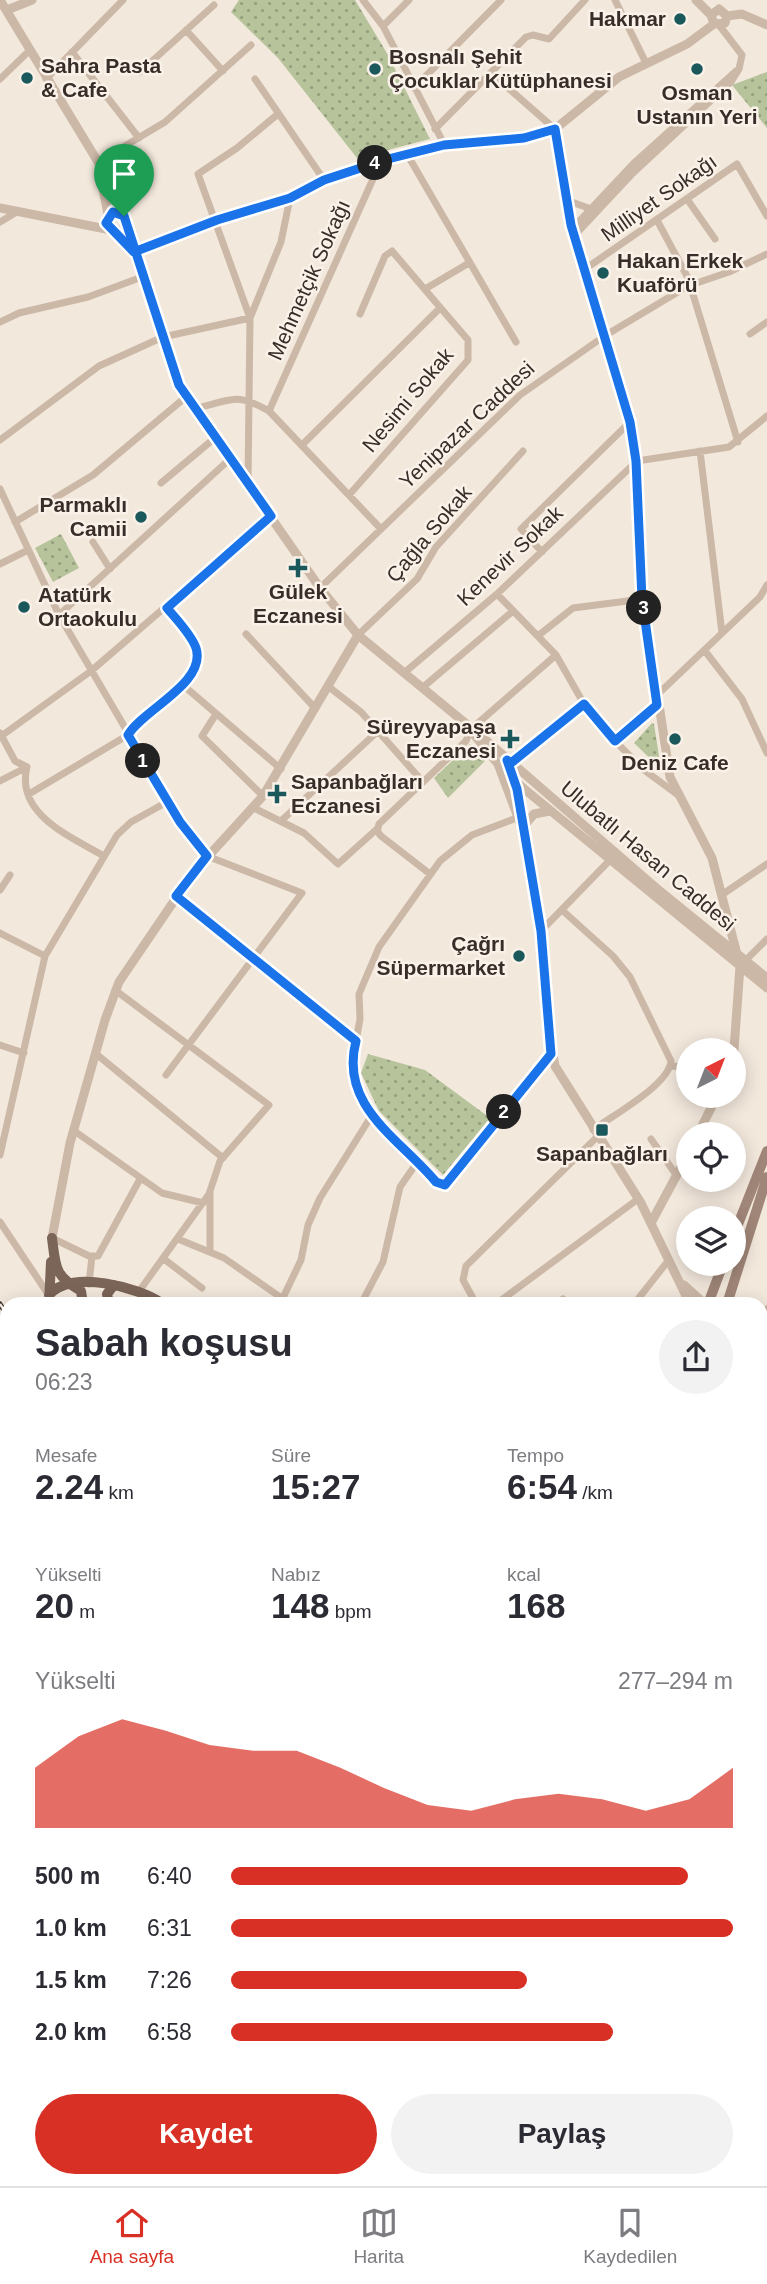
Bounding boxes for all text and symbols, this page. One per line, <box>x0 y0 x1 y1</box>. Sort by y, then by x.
place label: Hakmar <box>589 7 666 30</box>
marker: Hakmar <box>672 11 688 27</box>
place label: Bosnalı Şehit Çocuklar Kütüphanesi <box>389 45 612 92</box>
place label: Sahra Pasta & Cafe <box>41 54 162 101</box>
marker: Bosnalı Şehit Çocuklar Kütüphanesi <box>367 61 383 77</box>
marker: Osman Ustanın Yeri <box>689 61 705 77</box>
marker: Sahra Pasta & Cafe <box>19 70 35 86</box>
place label: Osman Ustanın Yeri <box>637 81 758 128</box>
pin <box>94 144 154 216</box>
pin: 4 <box>358 146 392 180</box>
street label: Milliyet Sokağı <box>597 149 721 246</box>
text: 4 <box>369 152 380 173</box>
icon: arrive <box>105 155 143 193</box>
street label: Mehmetçik Sokağı <box>263 196 354 363</box>
place label: Hakan Erkek Kuaförü <box>617 249 743 296</box>
marker: Hakan Erkek Kuaförü <box>595 265 611 281</box>
street label: Nesimi Sokak <box>358 343 458 456</box>
street label: Yenipazar Caddesi <box>395 356 539 493</box>
street label: Çağla Sokak <box>382 480 476 587</box>
place label: Parmaklı Camii <box>39 493 127 540</box>
street label: Kenevir Sokak <box>452 501 567 610</box>
marker: Parmaklı Camii <box>133 509 149 525</box>
marker: Gülek Eczanesi <box>290 560 306 576</box>
place label: Gülek Eczanesi <box>253 580 343 627</box>
place label: Atatürk Ortaokulu <box>38 583 137 630</box>
pin: 3 <box>626 590 662 626</box>
text: 3 <box>638 597 649 618</box>
marker: Atatürk Ortaokulu <box>16 599 32 615</box>
place label: Süreyyapaşa Eczanesi <box>366 715 496 762</box>
marker: Süreyyapaşa Eczanesi <box>502 731 518 747</box>
marker: Deniz Cafe <box>667 731 683 747</box>
pin: 1 <box>125 744 160 778</box>
text: 1 <box>137 750 148 771</box>
place label: Deniz Cafe <box>621 751 729 774</box>
place label: Sapanbağları Eczanesi <box>291 770 423 817</box>
street label: Ulubatlı Hasan Caddesi <box>556 776 740 935</box>
marker: Sapanbağları Eczanesi <box>269 786 285 802</box>
place label: Çağrı Süpermarket <box>377 932 505 979</box>
marker: Çağrı Süpermarket <box>511 948 527 964</box>
north arrow <box>676 1038 746 1108</box>
map controls <box>676 1038 746 1276</box>
pin: 2 <box>486 1094 522 1130</box>
text: 2 <box>498 1101 509 1122</box>
marker: Sapanbağları <box>594 1122 610 1138</box>
button: locate <box>676 1122 746 1192</box>
place label: Sapanbağları <box>536 1142 668 1165</box>
button: layers <box>676 1206 746 1276</box>
button: share <box>659 1320 733 1394</box>
text: Sabah koşusu <box>35 1322 293 1364</box>
text: 06:23 <box>35 1369 93 1395</box>
text: Mesafe <box>35 1445 97 1466</box>
text: Süre <box>271 1445 311 1466</box>
text: Tempo <box>507 1445 564 1466</box>
text: 2.24 <box>35 1467 103 1506</box>
text: 15:27 <box>271 1467 361 1506</box>
text: 6:54 <box>507 1467 577 1506</box>
text: km <box>103 1482 134 1503</box>
text: /km <box>577 1482 613 1503</box>
text: Yükselti <box>35 1564 102 1585</box>
text: Nabız <box>271 1564 321 1585</box>
text: kcal <box>507 1564 541 1585</box>
text: 20 <box>35 1586 74 1625</box>
text: 148 <box>271 1586 329 1625</box>
text: 168 <box>507 1586 565 1625</box>
text: m <box>74 1601 95 1622</box>
text: bpm <box>329 1601 372 1622</box>
text: Yükselti <box>35 1668 116 1694</box>
text: 277–294 m <box>618 1668 733 1694</box>
text: 500 m <box>35 1863 100 1889</box>
text: 6:40 <box>147 1863 192 1889</box>
text: 1.0 km <box>35 1915 107 1941</box>
text: 6:31 <box>147 1915 192 1941</box>
text: 1.5 km <box>35 1967 107 1993</box>
text: 7:26 <box>147 1967 192 1993</box>
text: 2.0 km <box>35 2019 107 2045</box>
text: 6:58 <box>147 2019 192 2045</box>
button: Kaydet <box>35 2094 377 2174</box>
button: Paylaş <box>391 2094 733 2174</box>
tab: Ana sayfa <box>90 2204 174 2268</box>
tab: Harita <box>353 2204 404 2268</box>
tab: Kaydedilen <box>583 2204 677 2268</box>

